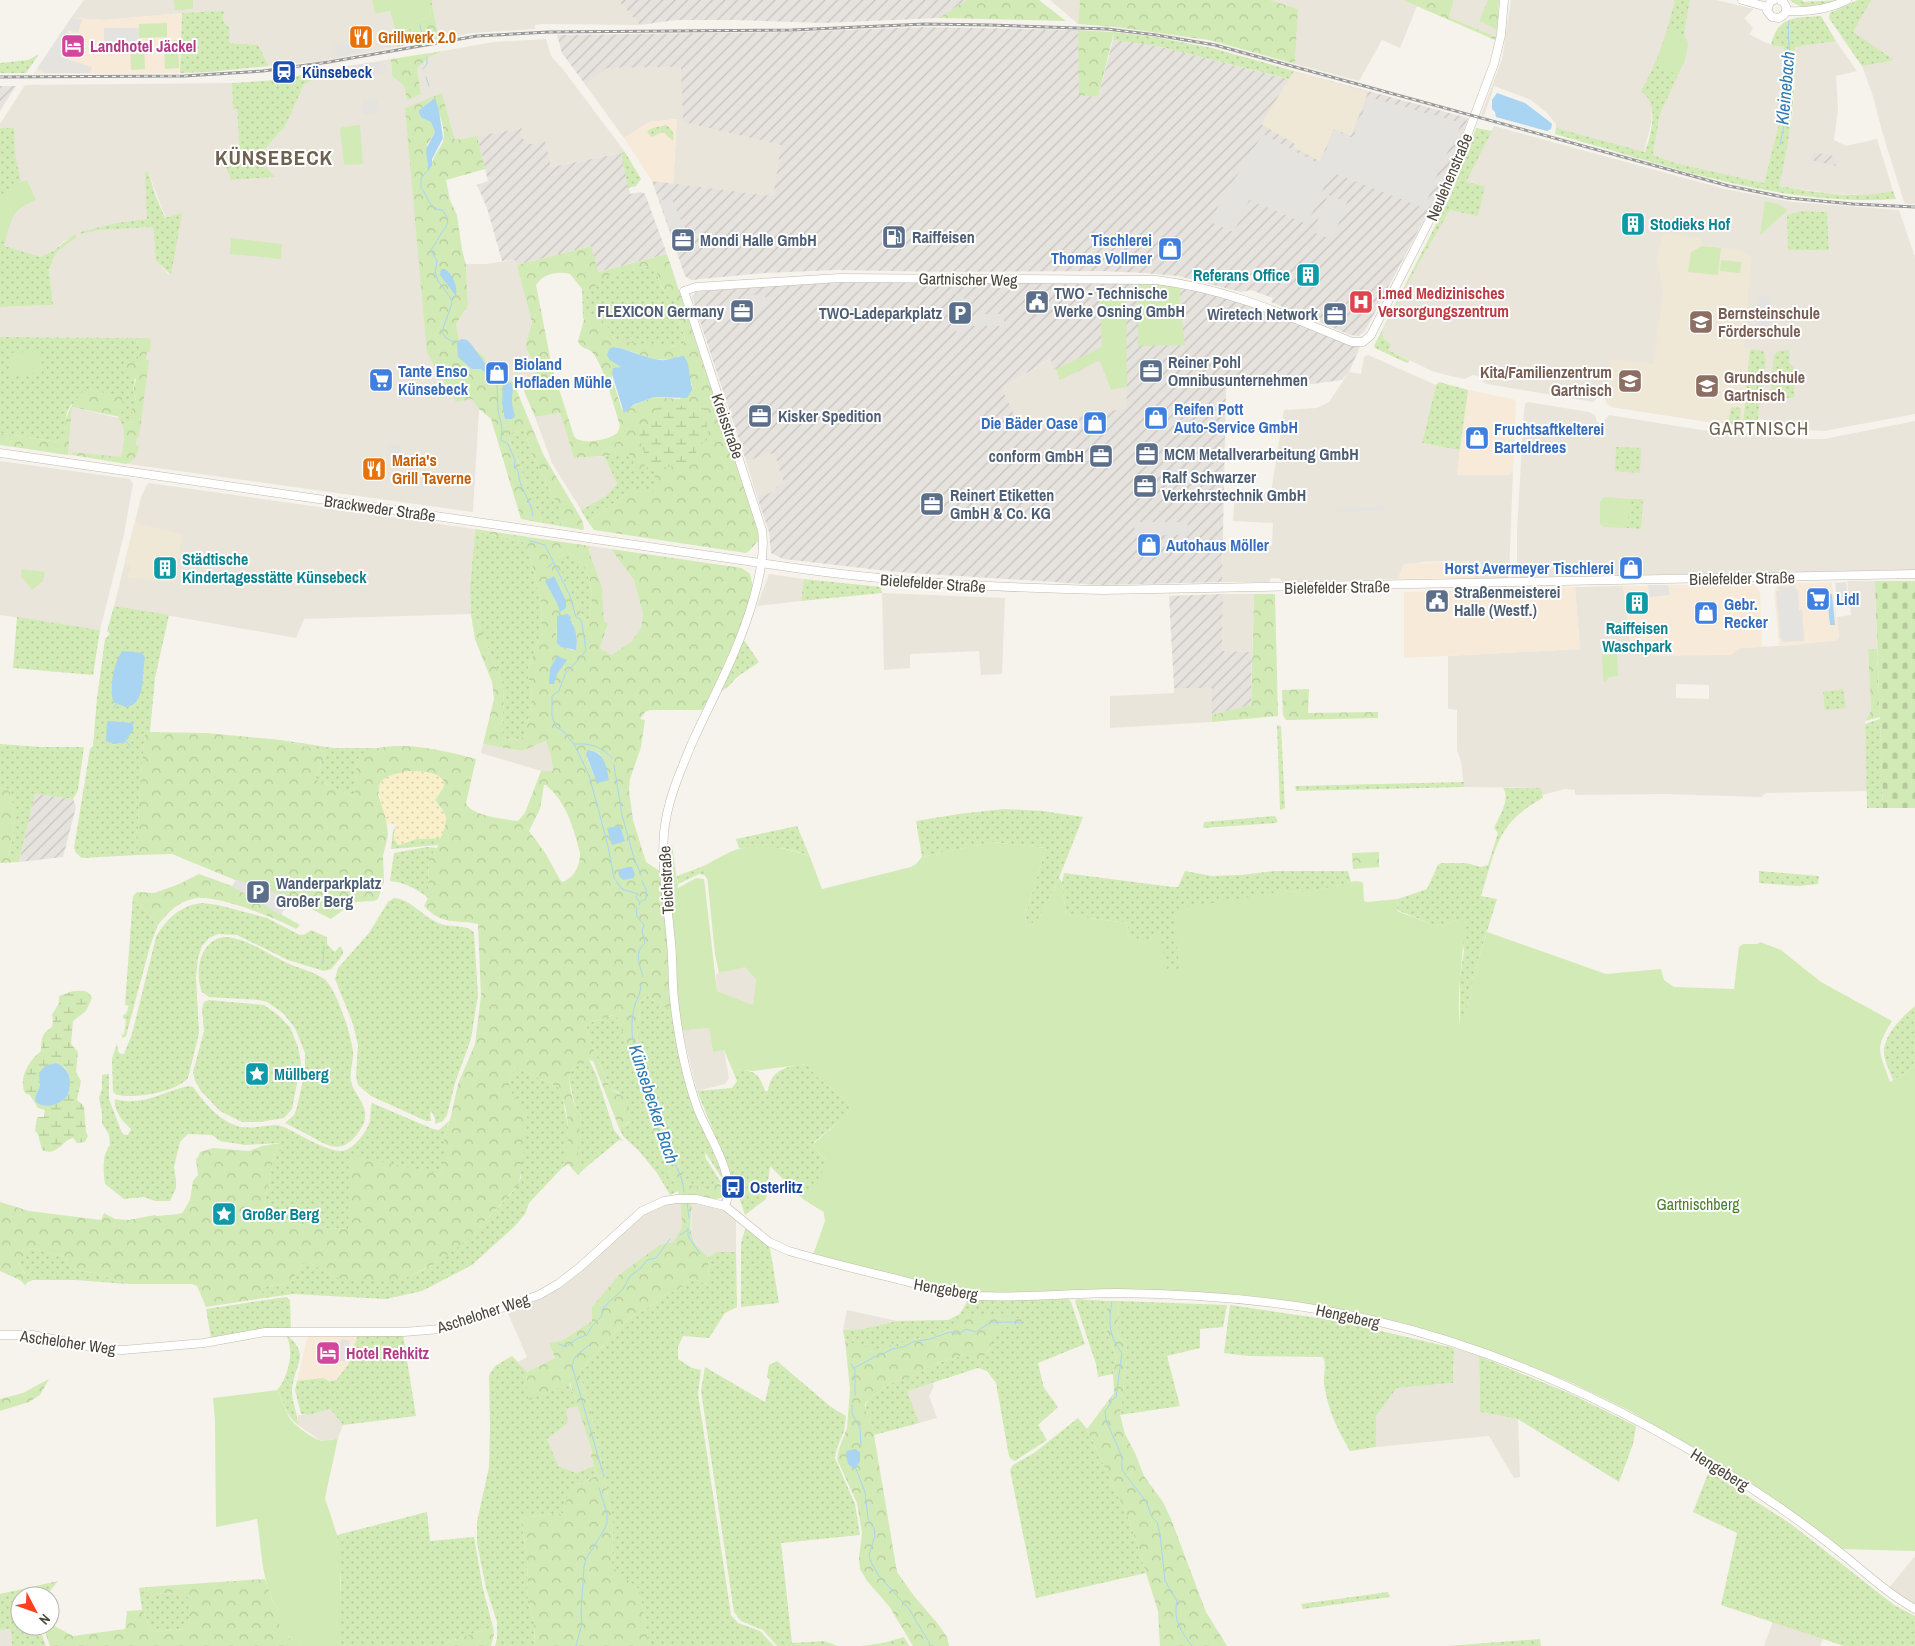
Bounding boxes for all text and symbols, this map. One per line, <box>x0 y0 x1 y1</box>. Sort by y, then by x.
restaurant icon: Grillwerk 2.0 <box>348 24 374 50</box>
place label: Grillwerk 2.0 <box>378 26 456 48</box>
hotel icon: Landhotel Jäckel <box>60 33 86 59</box>
place label: Landhotel Jäckel <box>90 35 196 57</box>
water label: Kleinebach <box>1769 50 1801 126</box>
station icon: Künsebeck <box>271 59 297 85</box>
place label: Künsebeck <box>302 61 373 83</box>
street label: Neulehenstraße <box>1421 130 1477 224</box>
district label: KÜNSEBECK <box>215 143 333 172</box>
building icon: Stodieks Hof <box>1620 211 1646 237</box>
place label: Stodieks Hof <box>1650 213 1731 235</box>
fuel station icon: Raiffeisen <box>881 224 907 250</box>
place label: Raiffeisen <box>912 226 975 248</box>
office icon: Mondi Halle GmbH <box>670 227 696 253</box>
place label: Mondi Halle GmbH <box>700 229 817 251</box>
place label: Tischlerei Thomas Vollmer <box>1051 229 1153 269</box>
shop icon: Tischlerei Thomas Vollmer <box>1157 236 1183 262</box>
building icon: Referans Office <box>1295 262 1321 288</box>
place label: Referans Office <box>1193 264 1290 286</box>
street label: Gartnischer Weg <box>918 267 1018 291</box>
place label: TWO - Technische Werke Osning GmbH <box>1054 282 1185 322</box>
place label: i.med Medizinisches Versorgungszentrum <box>1378 282 1509 322</box>
public building icon: TWO - Technische Werke Osning GmbH <box>1024 289 1050 315</box>
hospital icon: i.med Medizinisches Versorgungszentrum <box>1348 289 1374 315</box>
office icon: FLEXICON Germany <box>729 298 755 324</box>
place label: FLEXICON Germany <box>597 300 725 322</box>
parking icon: TWO-Ladeparkplatz <box>947 300 973 326</box>
office icon: Wiretech Network <box>1322 301 1348 327</box>
place label: TWO-Ladeparkplatz <box>819 302 942 324</box>
place label: Bernsteinschule Förderschule <box>1718 302 1820 342</box>
place label: Wiretech Network <box>1207 303 1319 325</box>
school or university icon: Bernsteinschule Förderschule <box>1688 309 1714 335</box>
place label: Reiner Pohl Omnibusunternehmen <box>1168 351 1308 391</box>
place label: Bioland Hofladen Mühle <box>514 353 612 393</box>
office icon: Reiner Pohl Omnibusunternehmen <box>1138 358 1164 384</box>
place label: Tante Enso Künsebeck <box>398 360 469 400</box>
shop icon: Bioland Hofladen Mühle <box>484 360 510 386</box>
place label: Kita/Familienzentrum Gartnisch <box>1480 361 1612 401</box>
place label: Grundschule Gartnisch <box>1724 366 1805 406</box>
supermarket icon: Tante Enso Künsebeck <box>368 367 394 393</box>
school or university icon: Kita/Familienzentrum Gartnisch <box>1617 368 1643 394</box>
school or university icon: Grundschule Gartnisch <box>1694 373 1720 399</box>
street label: Kreisstraße <box>707 390 749 462</box>
place label: Reifen Pott Auto-Service GmbH <box>1174 398 1298 438</box>
office icon: Kisker Spedition <box>747 403 773 429</box>
place label: Kisker Spedition <box>778 405 882 427</box>
shop icon: Reifen Pott Auto-Service GmbH <box>1143 405 1169 431</box>
shop icon: Die Bäder Oase <box>1082 410 1108 436</box>
place label: Die Bäder Oase <box>981 412 1078 434</box>
district label: GARTNISCH <box>1709 415 1809 441</box>
place label: Fruchtsaftkelterei Barteldrees <box>1494 418 1604 458</box>
shop icon: Fruchtsaftkelterei Barteldrees <box>1464 425 1490 451</box>
office icon: MCM Metallverarbeitung GmbH <box>1134 441 1160 467</box>
office icon: conform GmbH <box>1088 443 1114 469</box>
place label: MCM Metallverarbeitung GmbH <box>1164 443 1359 465</box>
place label: conform GmbH <box>989 445 1084 467</box>
place label: Maria's Grill Taverne <box>392 449 471 489</box>
restaurant icon: Maria's Grill Taverne <box>361 456 387 482</box>
place label: Ralf Schwarzer Verkehrstechnik GmbH <box>1162 466 1306 506</box>
office icon: Ralf Schwarzer Verkehrstechnik GmbH <box>1132 473 1158 499</box>
place label: Reinert Etiketten GmbH & Co. KG <box>950 484 1054 524</box>
street label: Brackweder Straße <box>323 489 437 527</box>
office icon: Reinert Etiketten GmbH & Co. KG <box>919 491 945 517</box>
shop icon: Autohaus Möller <box>1136 532 1162 558</box>
place label: Autohaus Möller <box>1166 534 1270 556</box>
place label: Städtische Kindertagesstätte Künsebeck <box>182 548 367 588</box>
building icon: Städtische Kindertagesstätte Künsebeck <box>152 555 178 581</box>
shop icon: Horst Avermeyer Tischlerei <box>1618 555 1644 581</box>
place label: Horst Avermeyer Tischlerei <box>1445 557 1614 579</box>
street label: Bielefelder Straße <box>1689 566 1795 590</box>
street label: Bielefelder Straße <box>879 568 987 598</box>
street label: Bielefelder Straße <box>1284 575 1390 599</box>
place label: Straßenmeisterei Halle (Westf.) <box>1454 581 1560 621</box>
supermarket icon: Lidl <box>1805 586 1831 612</box>
public building icon: Straßenmeisterei Halle (Westf.) <box>1424 588 1450 614</box>
place label: Lidl <box>1836 588 1859 610</box>
building icon: Raiffeisen Waschpark <box>1624 590 1650 616</box>
place label: Gebr. Recker <box>1724 593 1769 633</box>
shop icon: Gebr. Recker <box>1693 600 1719 626</box>
place label: Raiffeisen Waschpark <box>1602 617 1672 657</box>
street label: Teichstraße <box>653 845 679 915</box>
place label: Wanderparkplatz Großer Berg <box>276 872 382 912</box>
parking icon: Wanderparkplatz Großer Berg <box>245 879 271 905</box>
water label: Künsebecker Bach <box>623 1041 685 1167</box>
place icon: Müllberg <box>244 1061 270 1087</box>
place label: Müllberg <box>274 1063 329 1085</box>
bus stop icon: Osterlitz <box>720 1174 746 1200</box>
place label: Osterlitz <box>750 1176 803 1198</box>
park label: Gartnischberg <box>1656 1193 1740 1215</box>
place icon: Großer Berg <box>211 1201 237 1227</box>
place label: Großer Berg <box>242 1203 319 1225</box>
street label: Hengeberg <box>912 1273 981 1306</box>
street label: Ascheloher Weg <box>433 1287 533 1339</box>
street label: Hengeberg <box>1314 1298 1383 1334</box>
street label: Ascheloher Weg <box>18 1324 118 1360</box>
hotel icon: Hotel Rehkitz <box>315 1340 341 1366</box>
place label: Hotel Rehkitz <box>346 1342 430 1364</box>
street label: Hengeberg <box>1687 1442 1754 1496</box>
north arrow <box>10 1586 60 1636</box>
text: N <box>35 1610 54 1629</box>

